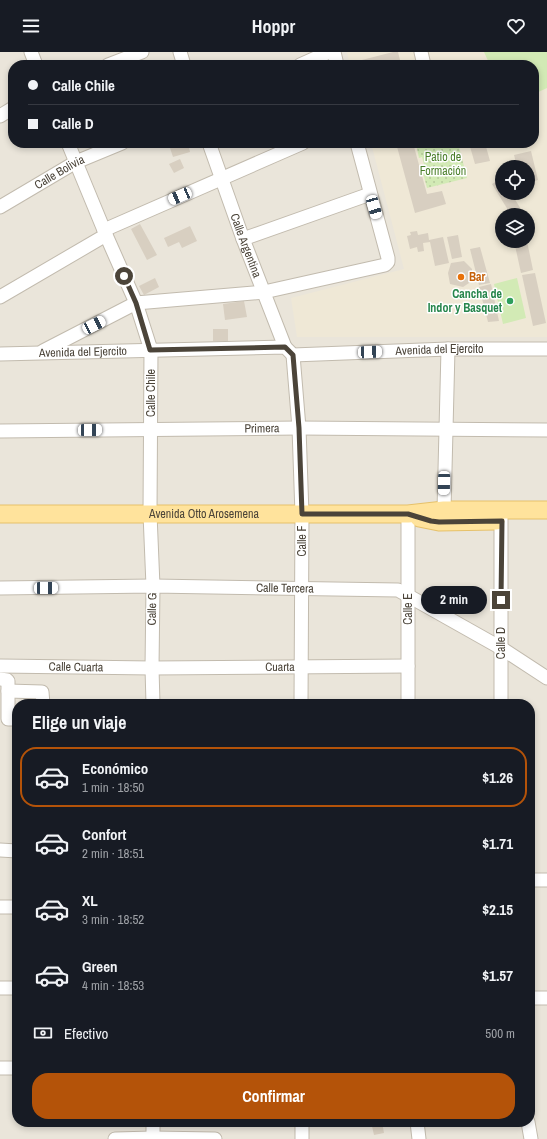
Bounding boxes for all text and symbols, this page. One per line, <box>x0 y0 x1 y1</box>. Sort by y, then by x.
text: Hoppr <box>252 14 295 39</box>
icon: menu <box>20 15 42 37</box>
icon: heart <box>505 15 527 37</box>
text: Calle Chile <box>52 75 115 96</box>
text: Calle D <box>52 113 94 134</box>
park label: Patio de Formación <box>420 149 466 179</box>
street label: Calle Bolivia <box>31 151 87 193</box>
map controls <box>495 160 535 248</box>
button: locate <box>495 160 535 200</box>
car <box>167 186 193 206</box>
car <box>365 194 383 220</box>
button: layers <box>495 208 535 248</box>
street label: Calle Argentina <box>227 211 265 280</box>
route start <box>115 267 133 285</box>
place label: Bar <box>469 269 486 285</box>
marker: Bar <box>456 272 466 282</box>
place label: Cancha de Indor y Basquet <box>428 286 503 316</box>
marker: Cancha de Indor y Basquet <box>505 296 515 306</box>
car <box>81 314 107 336</box>
street label: Avenida del Ejercito <box>394 341 484 359</box>
street label: Avenida del Ejercito <box>38 343 127 361</box>
car <box>358 346 382 358</box>
street label: Calle Chile <box>143 369 159 417</box>
street label: Primera <box>244 420 280 437</box>
car <box>78 424 102 436</box>
car <box>438 471 450 495</box>
street label: Avenida Otto Arosemena <box>148 506 260 522</box>
street label: Calle F <box>294 525 310 557</box>
street label: Calle Tercera <box>256 580 315 597</box>
car <box>34 582 58 594</box>
callout: 2 min <box>421 586 487 614</box>
text: 2 min <box>440 591 468 608</box>
route end <box>492 591 510 609</box>
street label: Calle G <box>144 592 160 626</box>
street label: Calle E <box>400 593 416 625</box>
street label: Calle D <box>493 627 509 659</box>
street label: Calle Cuarta <box>48 659 104 675</box>
street label: Cuarta <box>265 659 295 675</box>
text: Elige un viaje <box>32 710 126 735</box>
text: Económico <box>82 758 148 779</box>
icon: car <box>34 759 70 795</box>
text: $1.26 <box>482 767 513 788</box>
text: 1 min · 18:50 <box>82 779 144 796</box>
text: Confort <box>82 824 126 845</box>
icon: car <box>34 825 70 861</box>
text: $1.71 <box>482 833 513 854</box>
text: 2 min · 18:51 <box>82 845 144 862</box>
text: XL <box>82 890 98 911</box>
icon: car <box>34 891 70 927</box>
text: $2.15 <box>482 899 513 920</box>
text: 3 min · 18:52 <box>82 911 144 928</box>
text: Green <box>82 956 118 977</box>
icon: car <box>34 957 70 993</box>
text: $1.57 <box>482 965 513 986</box>
text: 4 min · 18:53 <box>82 977 144 994</box>
icon: cash <box>32 1022 54 1044</box>
text: Efectivo <box>64 1023 108 1044</box>
text: 500 m <box>485 1025 515 1042</box>
button: Confirmar <box>32 1073 515 1119</box>

